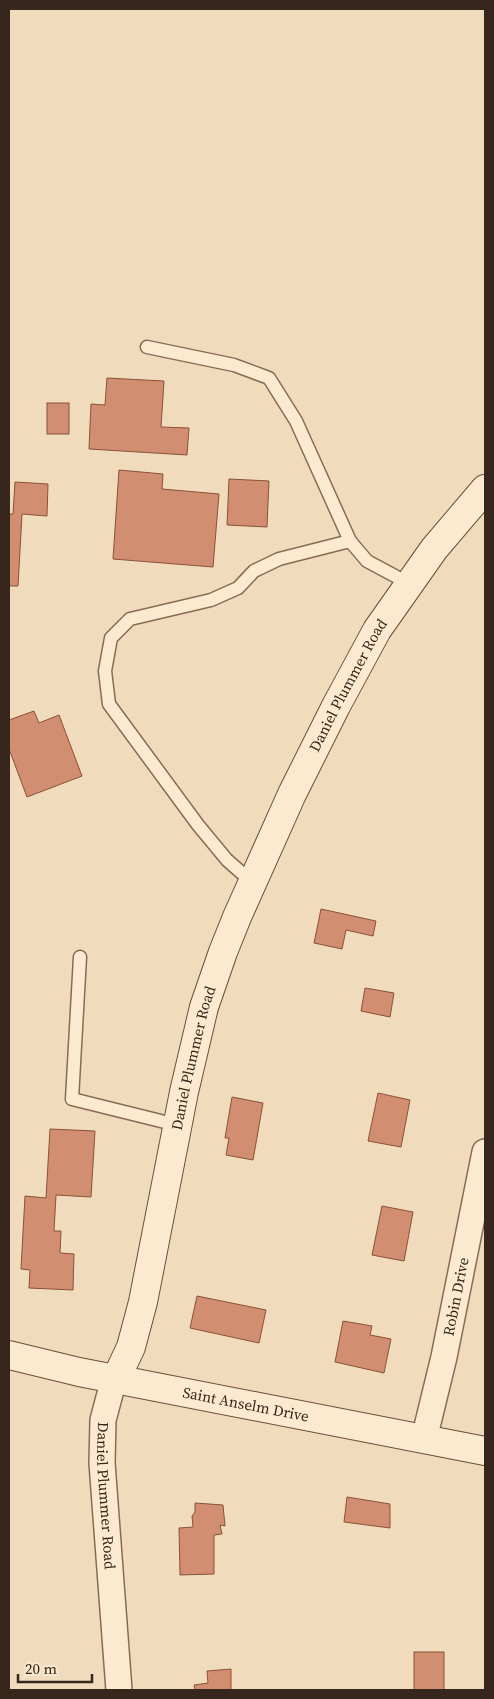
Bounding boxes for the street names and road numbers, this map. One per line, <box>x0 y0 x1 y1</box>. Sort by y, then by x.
street label: Daniel Plummer Road <box>304 614 392 755</box>
street label: Daniel Plummer Road <box>166 982 221 1132</box>
street label: Robin Drive <box>437 1255 474 1338</box>
street label: Saint Anselm Drive <box>181 1381 311 1427</box>
street label: Daniel Plummer Road <box>92 1422 121 1571</box>

